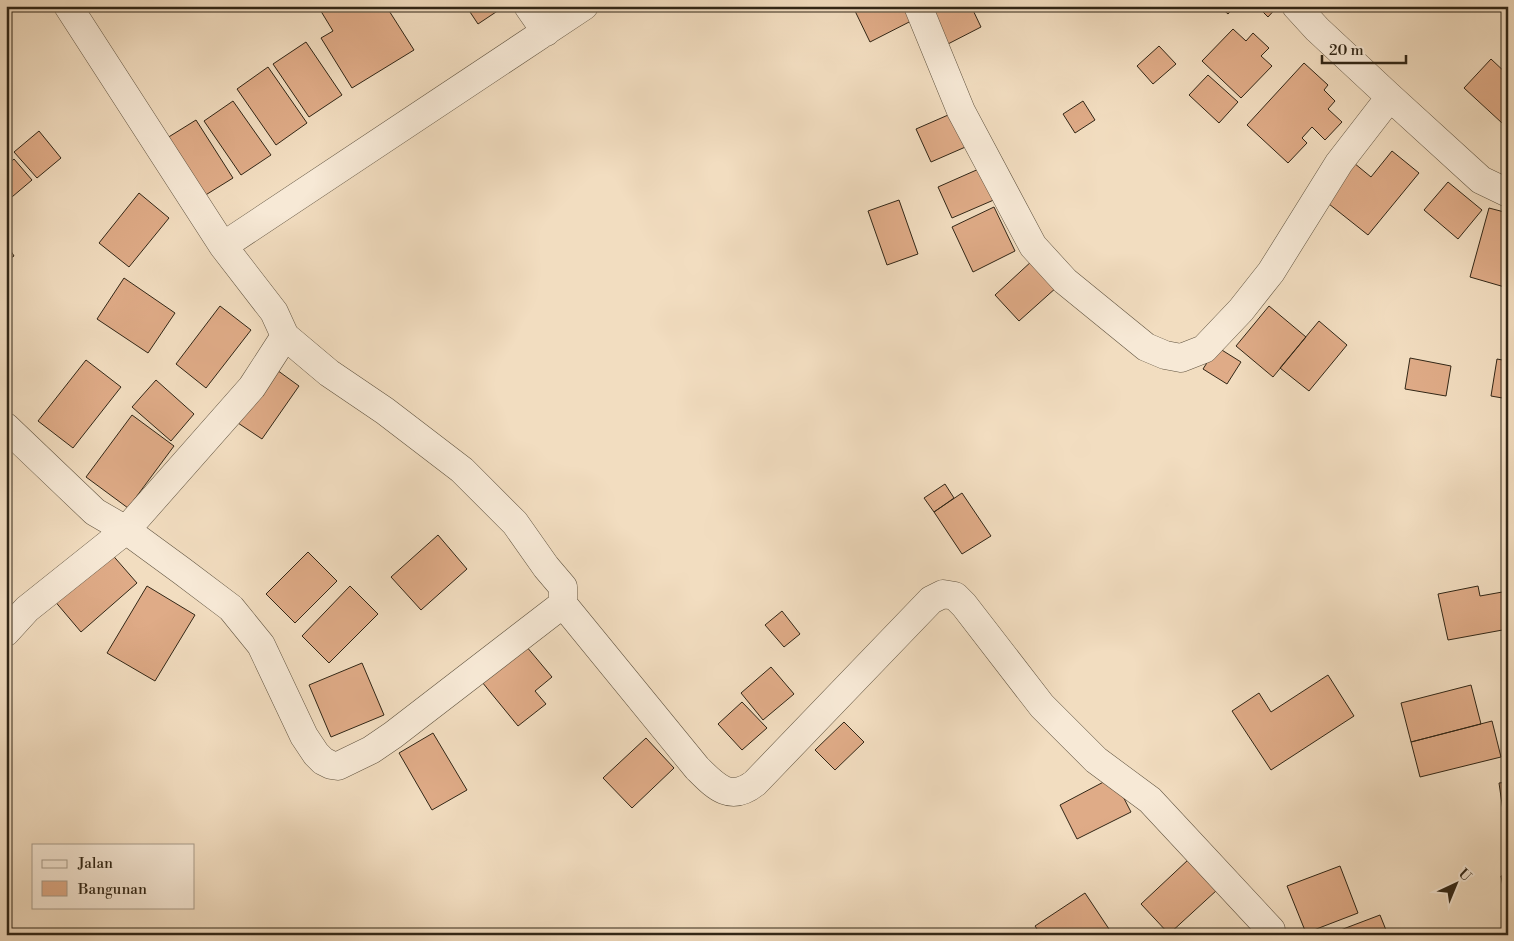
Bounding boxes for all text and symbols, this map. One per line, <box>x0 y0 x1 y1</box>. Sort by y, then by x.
scale bar <box>1322 32 1405 64</box>
text: 20 m <box>1329 41 1364 60</box>
legend <box>32 844 195 908</box>
text: Jalan <box>77 854 113 873</box>
north arrow <box>1432 858 1482 908</box>
text: U <box>1454 865 1475 886</box>
text: Bangunan <box>77 880 147 899</box>

